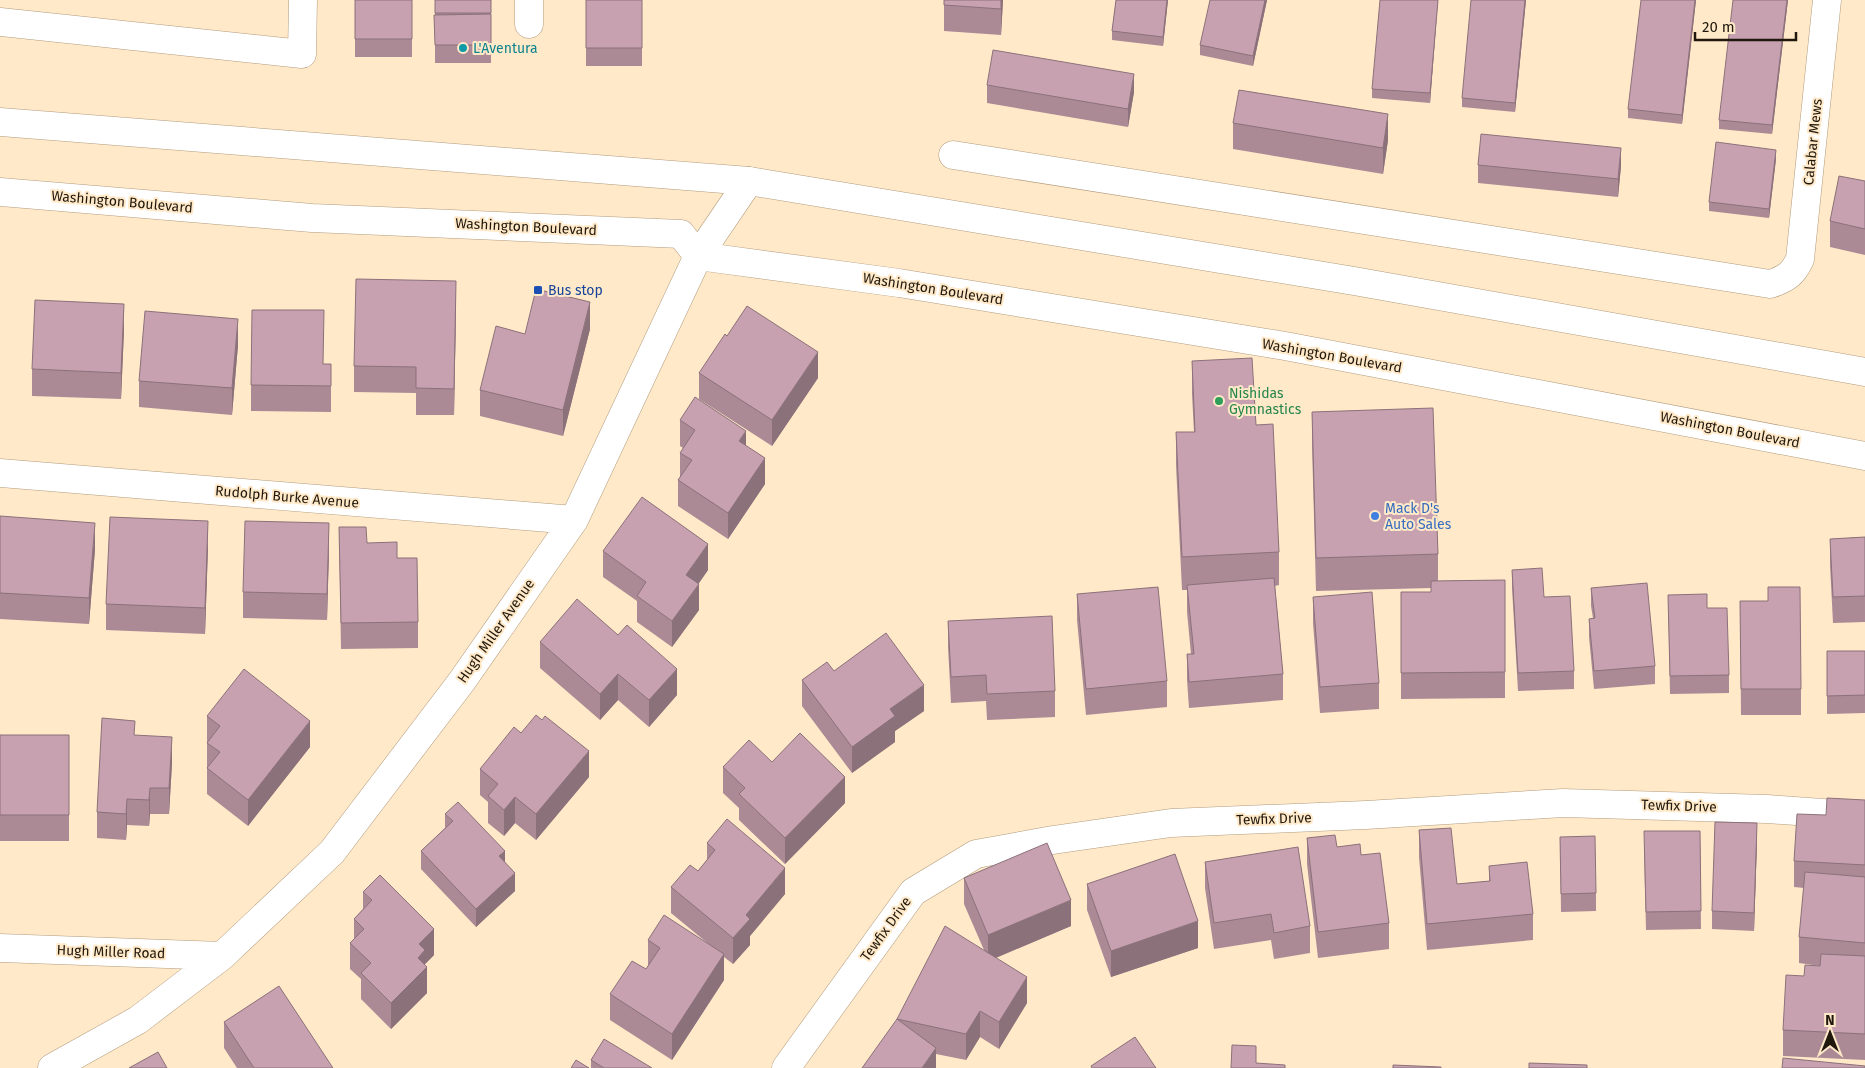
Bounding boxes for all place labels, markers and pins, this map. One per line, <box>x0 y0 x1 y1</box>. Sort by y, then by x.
place label: L'Aventura <box>473 40 538 57</box>
marker: L'Aventura <box>457 42 469 54</box>
place label: Bus stop <box>548 282 603 299</box>
marker: Bus stop <box>532 284 544 296</box>
place label: Nishidas Gymnastics <box>1229 385 1302 418</box>
marker: Nishidas Gymnastics <box>1213 395 1225 407</box>
place label: Mack D's Auto Sales <box>1385 500 1452 533</box>
marker: Mack D's Auto Sales <box>1369 510 1381 522</box>

